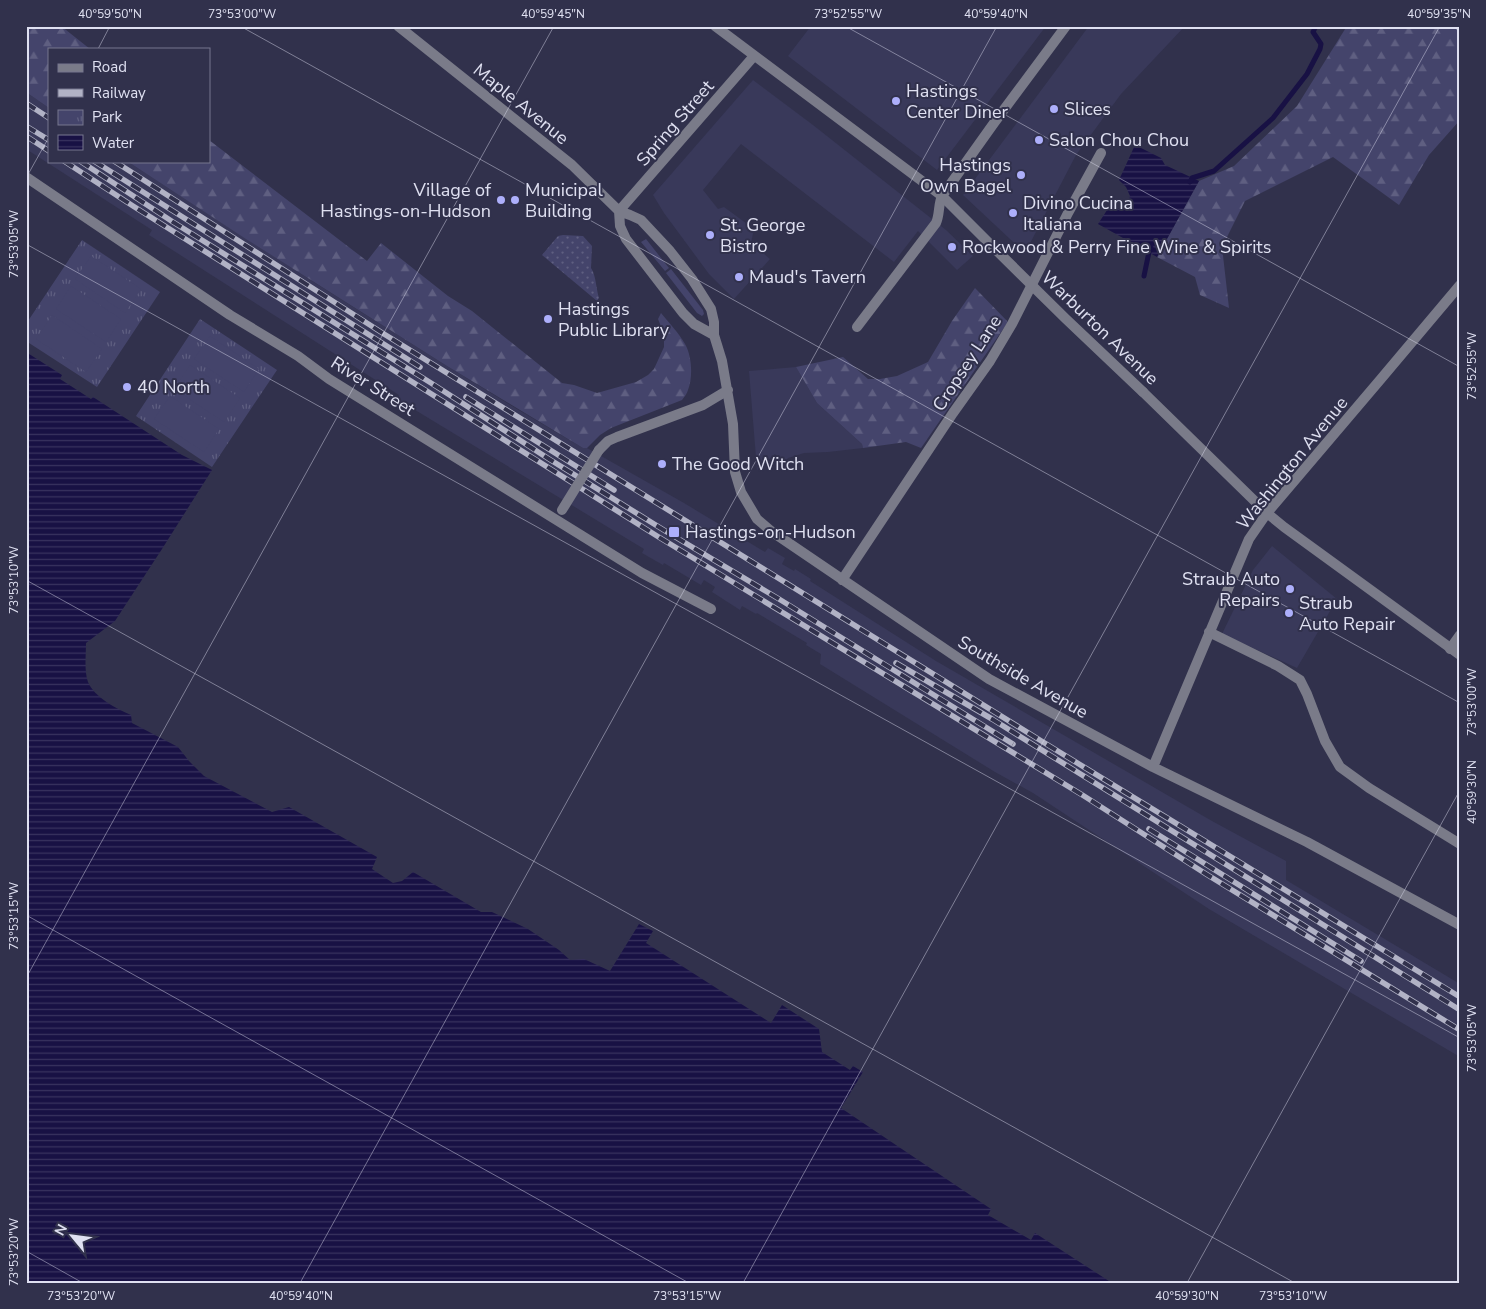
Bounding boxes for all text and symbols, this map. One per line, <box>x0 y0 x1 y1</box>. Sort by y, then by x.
text: 40°59'50"N <box>78 6 142 22</box>
text: 73°53'00"W <box>208 6 276 22</box>
text: 40°59'45"N <box>521 6 585 22</box>
text: 73°52'55"W <box>814 6 882 22</box>
text: 40°59'40"N <box>964 6 1028 22</box>
text: 40°59'35"N <box>1407 6 1471 22</box>
legend <box>48 48 210 162</box>
text: Road <box>92 57 127 77</box>
street label: Maple Avenue <box>468 58 574 150</box>
street label: Spring Street <box>631 74 720 171</box>
place label: Hastings Center Diner <box>906 79 1008 124</box>
text: Railway <box>92 83 146 103</box>
marker: Hastings Center Diner <box>890 95 902 107</box>
place label: Slices <box>1064 97 1111 121</box>
marker: Slices <box>1048 103 1060 115</box>
text: Park <box>92 107 122 127</box>
place label: Salon Chou Chou <box>1049 128 1189 152</box>
text: Water <box>92 133 135 153</box>
marker: Salon Chou Chou <box>1033 134 1045 146</box>
place label: Hastings Own Bagel <box>920 153 1012 198</box>
marker: Hastings Own Bagel <box>1015 169 1027 181</box>
place label: Village of Hastings-on-Hudson <box>320 178 492 223</box>
place label: Municipal Building <box>525 178 603 223</box>
place label: Divino Cucina Italiana <box>1023 191 1133 236</box>
marker: Village of Hastings-on-Hudson <box>495 194 507 206</box>
marker: Municipal Building <box>509 194 521 206</box>
marker: Divino Cucina Italiana <box>1007 207 1019 219</box>
text: 73°53'05"W <box>6 210 22 278</box>
place label: St. George Bistro <box>720 213 805 258</box>
marker: St. George Bistro <box>704 229 716 241</box>
place label: Rockwood & Perry Fine Wine & Spirits <box>962 235 1271 259</box>
marker: Rockwood & Perry Fine Wine & Spirits <box>946 241 958 253</box>
place label: Maud's Tavern <box>749 265 866 289</box>
street label: Warburton Avenue <box>1036 266 1164 390</box>
marker: Maud's Tavern <box>733 271 745 283</box>
place label: Hastings Public Library <box>558 297 670 342</box>
street label: Cropsey Lane <box>927 310 1007 416</box>
marker: Hastings Public Library <box>542 313 554 325</box>
text: 73°52'55"W <box>1464 332 1480 400</box>
street label: River Street <box>326 351 420 422</box>
place label: 40 North <box>137 375 210 399</box>
marker: 40 North <box>121 381 133 393</box>
street label: Washington Avenue <box>1231 392 1353 534</box>
place label: The Good Witch <box>672 452 804 476</box>
marker: The Good Witch <box>656 458 668 470</box>
place label: Hastings-on-Hudson <box>685 520 856 544</box>
marker: Hastings-on-Hudson <box>667 525 681 539</box>
text: 73°53'10"W <box>6 546 22 614</box>
place label: Straub Auto Repairs <box>1182 567 1280 612</box>
marker: Straub Auto Repairs <box>1284 583 1296 595</box>
place label: Straub Auto Repair <box>1299 591 1396 636</box>
marker: Straub Auto Repair <box>1283 607 1295 619</box>
street label: Southside Avenue <box>954 630 1092 724</box>
text: 73°53'00"W <box>1464 668 1480 736</box>
text: 40°59'30"N <box>1464 760 1480 824</box>
text: 73°53'15"W <box>6 882 22 950</box>
text: 73°53'05"W <box>1464 1004 1480 1072</box>
north arrow <box>48 1212 98 1262</box>
text: 73°53'20"W <box>6 1218 22 1286</box>
text: N <box>50 1221 72 1239</box>
text: 73°53'20"W <box>47 1288 115 1304</box>
text: 40°59'40"N <box>269 1288 333 1304</box>
text: 73°53'15"W <box>653 1288 721 1304</box>
text: 40°59'30"N <box>1155 1288 1219 1304</box>
text: 73°53'10"W <box>1259 1288 1327 1304</box>

